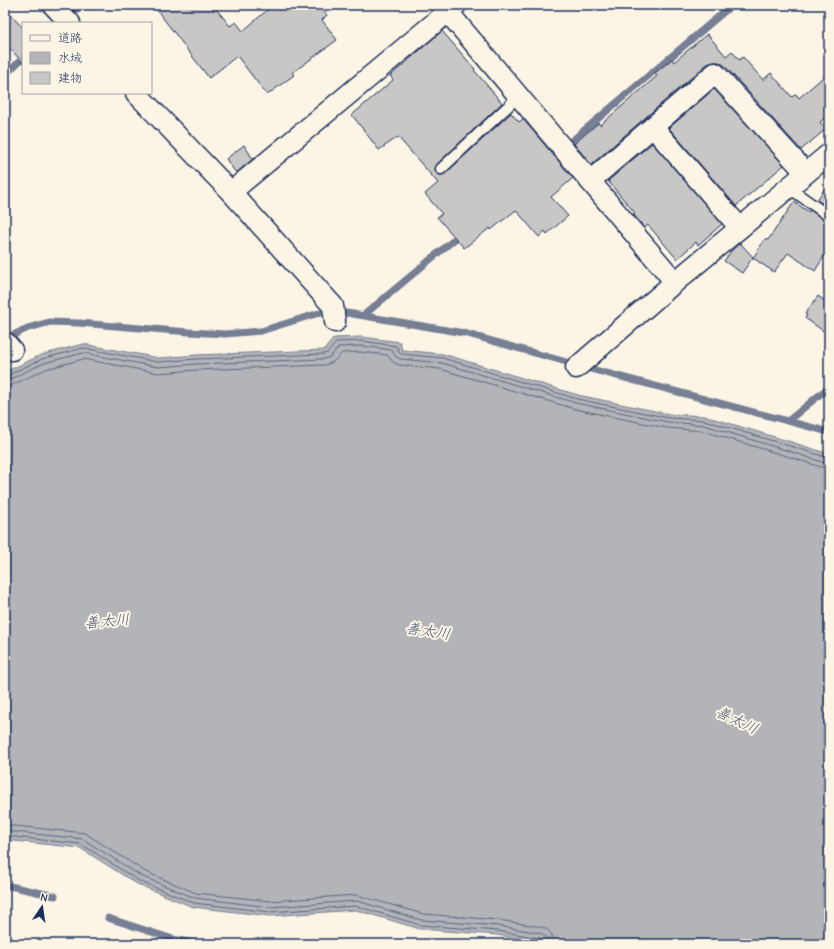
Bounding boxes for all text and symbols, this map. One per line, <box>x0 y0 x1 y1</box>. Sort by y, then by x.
legend <box>22 22 152 94</box>
text: 道路 <box>58 31 82 45</box>
text: 水域 <box>58 51 82 65</box>
text: 建物 <box>58 71 82 85</box>
water label: 善太川 <box>84 610 130 632</box>
water label: 善太川 <box>404 619 452 643</box>
water label: 善太川 <box>713 702 761 738</box>
north arrow <box>22 887 62 927</box>
text: N <box>39 891 49 905</box>

